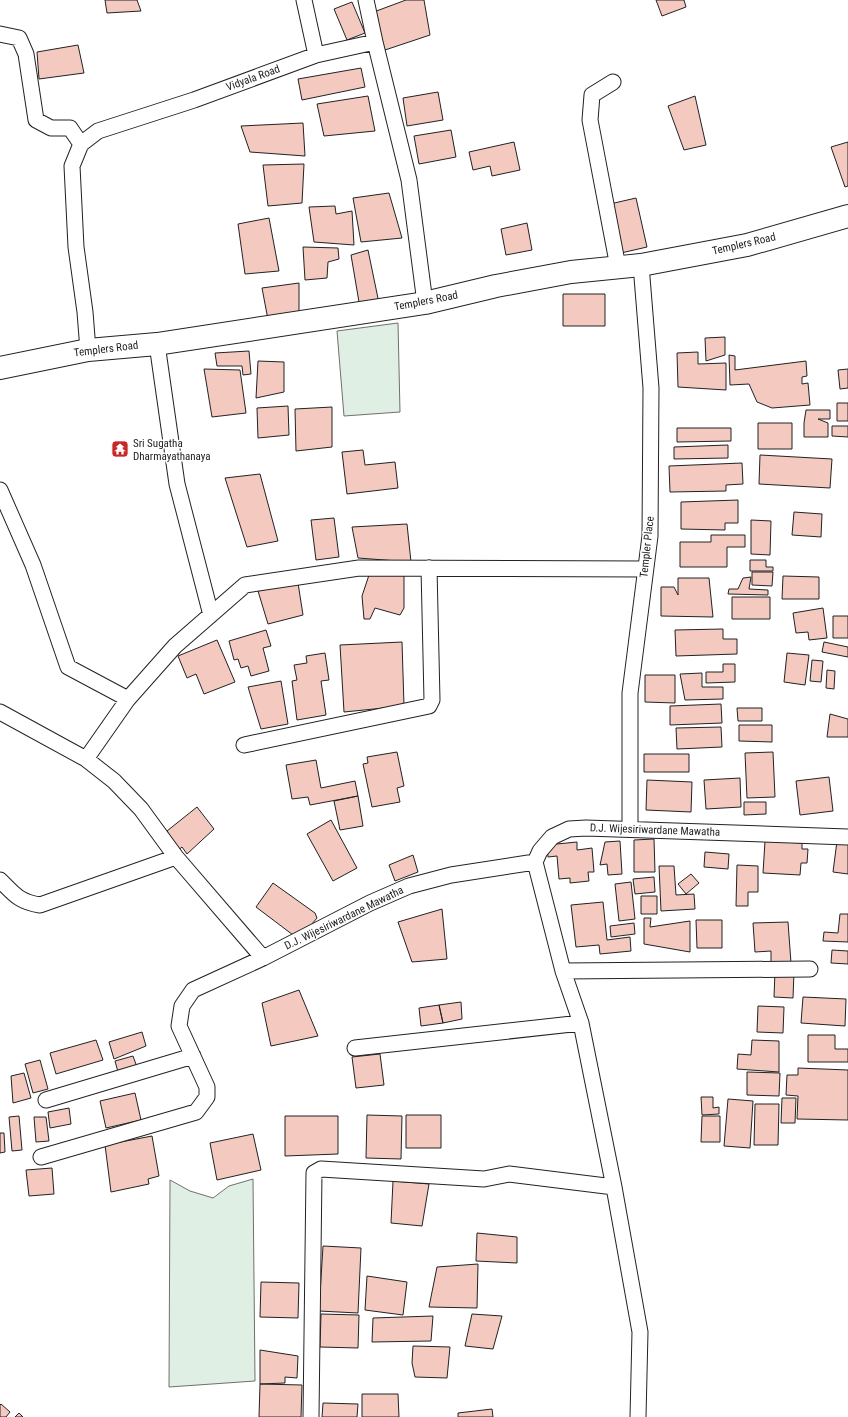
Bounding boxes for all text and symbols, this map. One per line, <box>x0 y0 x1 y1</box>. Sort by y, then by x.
street label: Vidyala Road <box>224 62 282 94</box>
street label: Templers Road <box>711 230 777 258</box>
street label: Templers Road <box>393 288 459 314</box>
street label: Templers Road <box>73 339 139 359</box>
place label: Sri Sugatha Dharmayathanaya <box>133 437 211 463</box>
temple icon: Sri Sugatha Dharmayathanaya <box>110 439 130 459</box>
street label: Templer Place <box>637 516 657 578</box>
street label: D.J. Wijesiriwardane Mawatha <box>590 821 720 839</box>
street label: D.J. Wijesiriwardane Mawatha <box>282 884 406 952</box>

